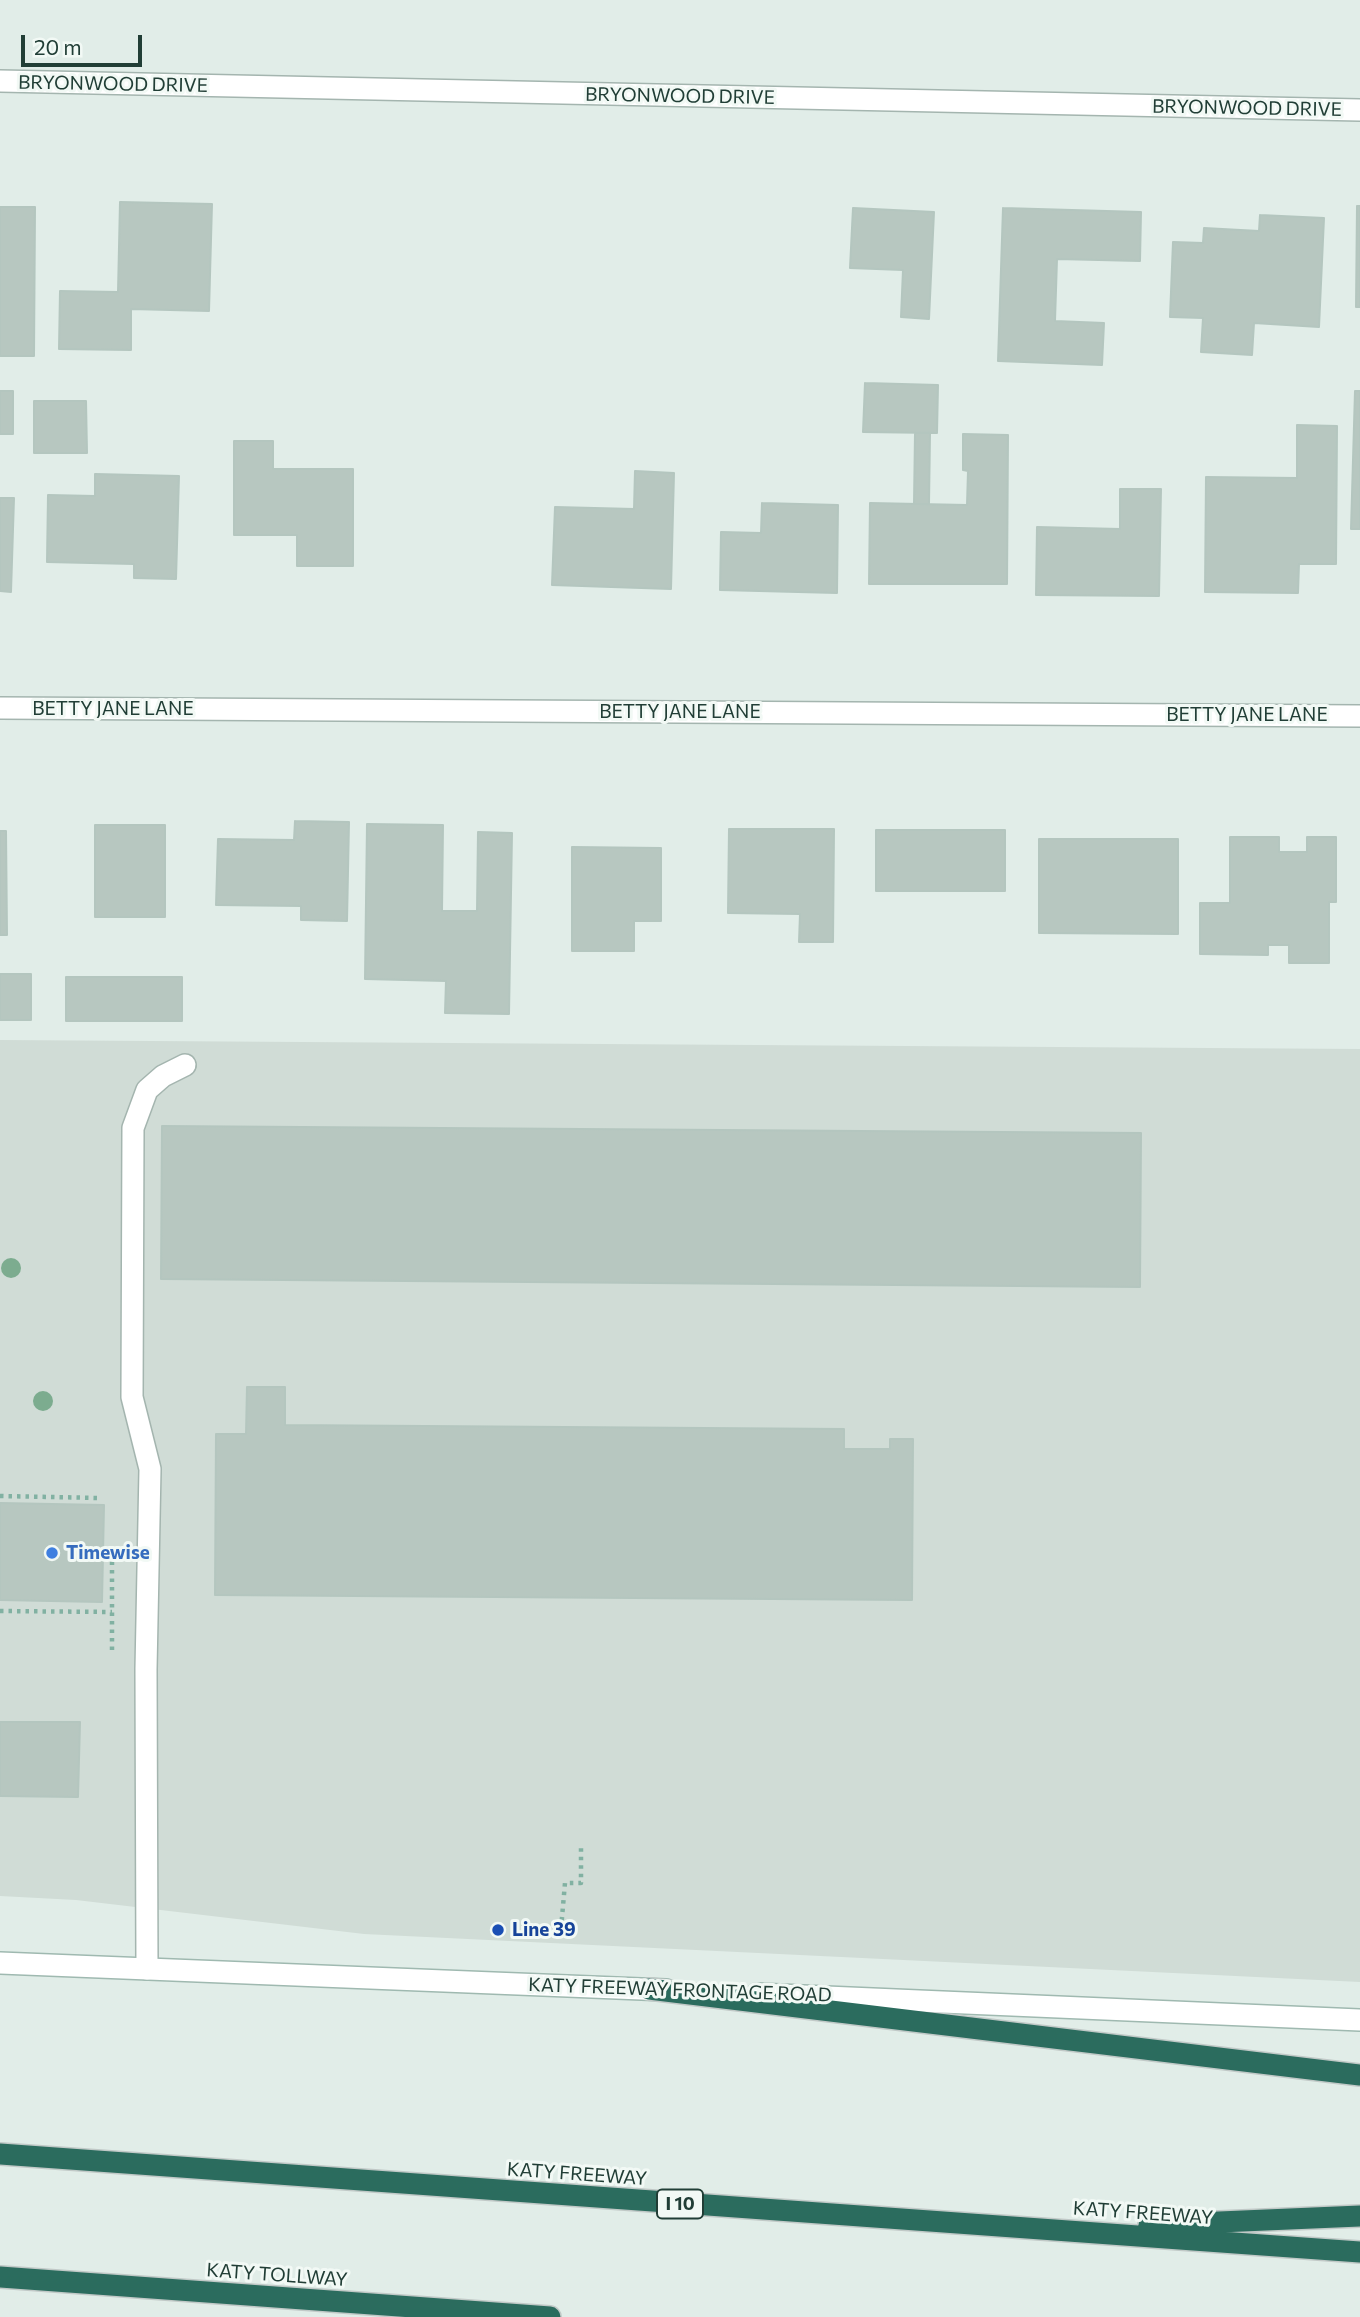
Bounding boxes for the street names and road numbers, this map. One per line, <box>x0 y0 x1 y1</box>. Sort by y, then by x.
street label: BRYONWOOD DRIVE <box>18 71 208 97</box>
street label: BRYONWOOD DRIVE <box>585 83 775 109</box>
street label: BRYONWOOD DRIVE <box>1152 95 1342 121</box>
street label: BETTY JANE LANE <box>32 698 194 720</box>
street label: BETTY JANE LANE <box>599 701 761 723</box>
street label: BETTY JANE LANE <box>1166 704 1328 726</box>
street label: KATY FREEWAY FRONTAGE ROAD <box>528 1973 832 2007</box>
street label: KATY FREEWAY <box>506 2158 648 2190</box>
road number: I 10 <box>657 2190 703 2218</box>
street label: KATY FREEWAY <box>1072 2197 1214 2229</box>
street label: KATY TOLLWAY <box>206 2259 348 2291</box>

